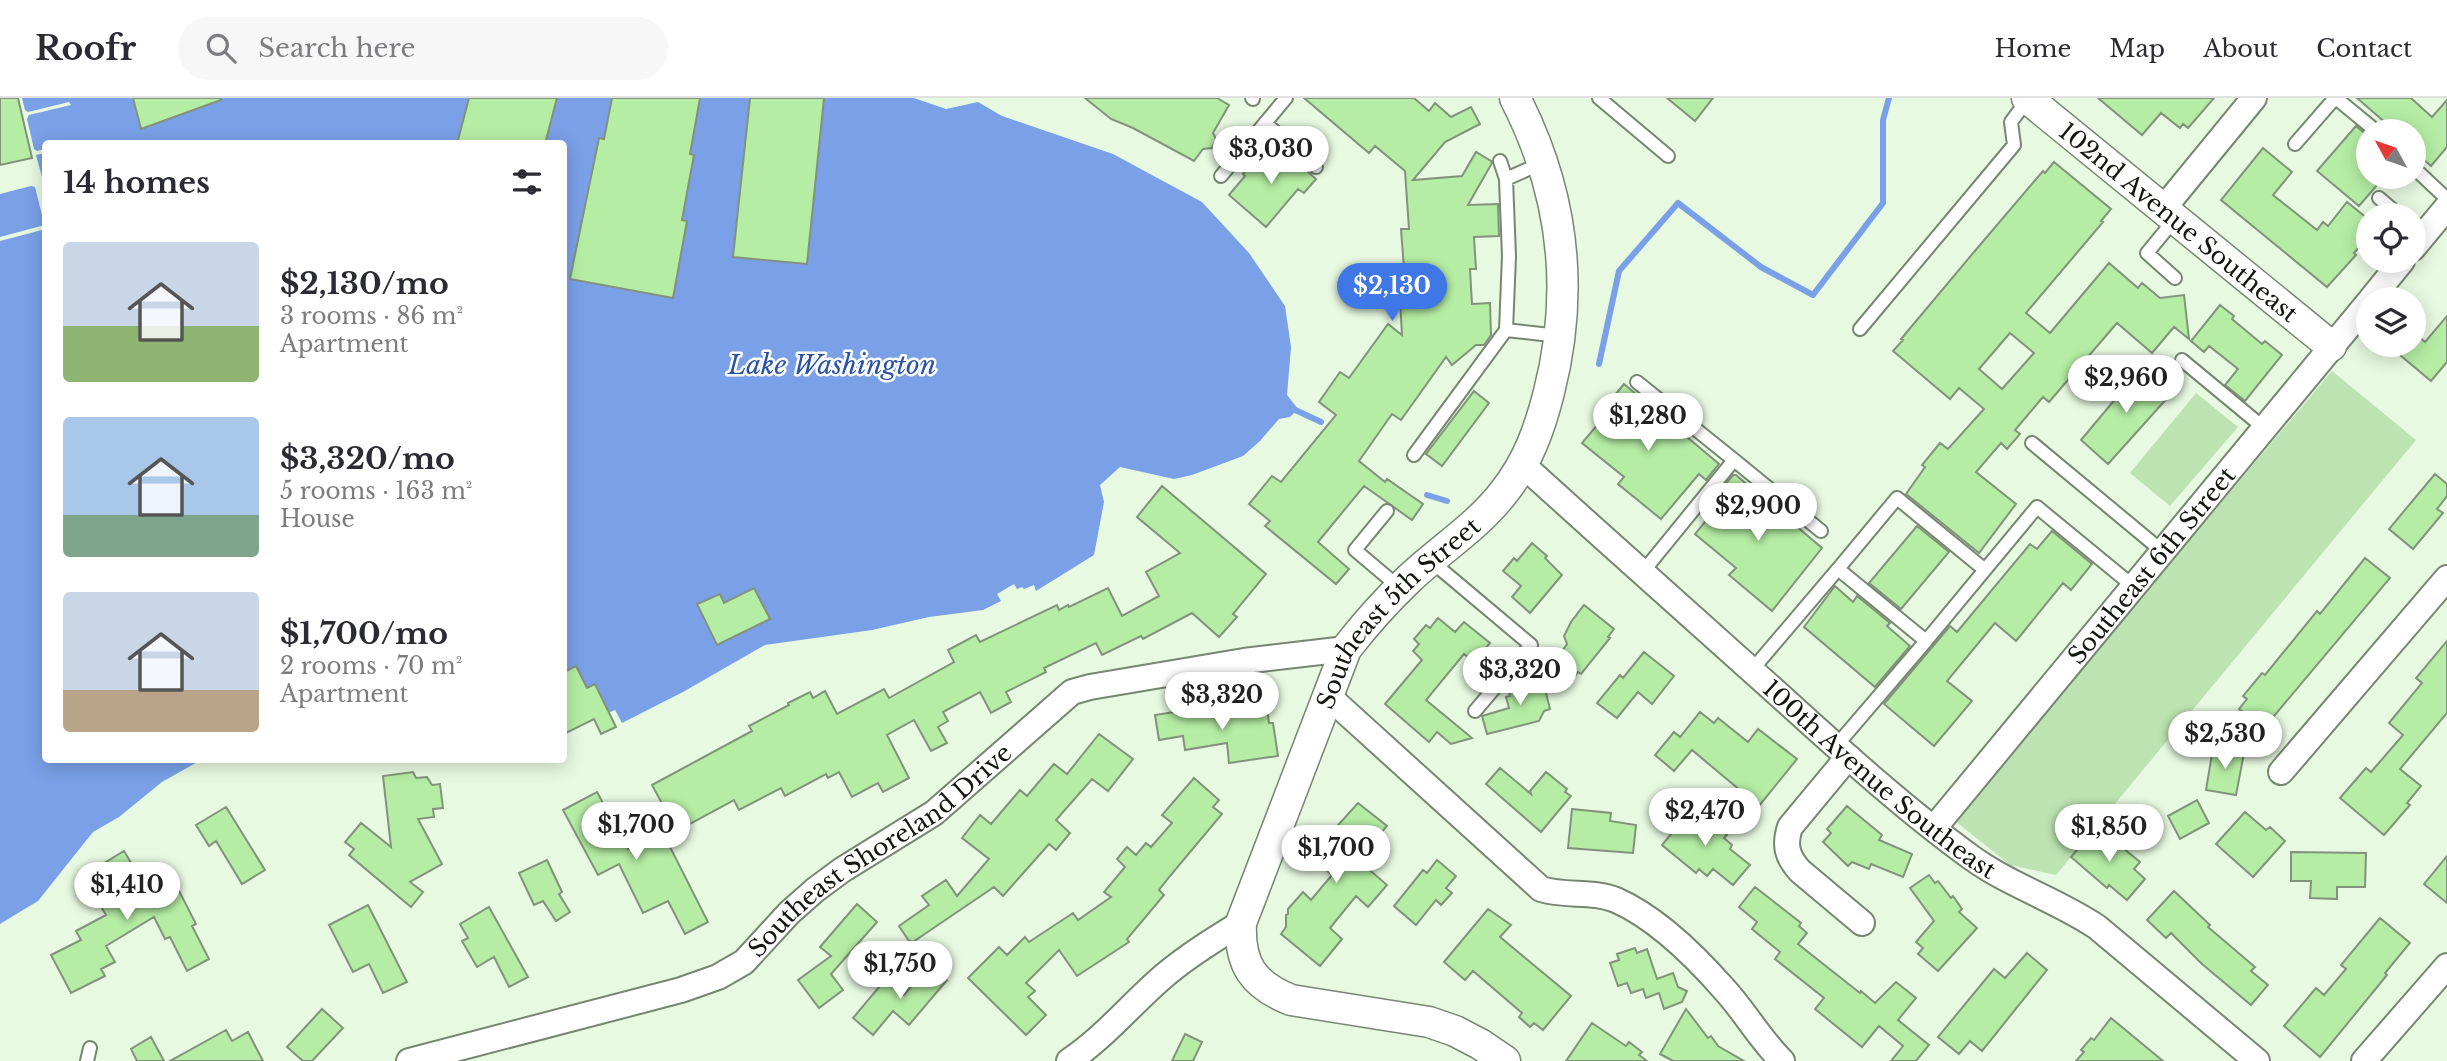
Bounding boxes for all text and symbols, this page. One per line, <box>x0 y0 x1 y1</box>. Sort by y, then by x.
search box <box>178 17 668 80</box>
text: Roofr <box>35 28 136 69</box>
icon: search <box>202 29 240 67</box>
text: Search here <box>258 32 416 64</box>
text: Home <box>1995 34 2071 63</box>
text: Map <box>2109 34 2165 63</box>
text: About <box>2203 34 2278 63</box>
text: Contact <box>2316 34 2412 63</box>
street label: 102nd Avenue Southeast <box>2054 116 2304 328</box>
north arrow <box>2356 119 2426 189</box>
map controls <box>2356 119 2426 357</box>
pin: $3,030 <box>1214 126 1328 186</box>
text: $3,030 <box>1229 135 1313 163</box>
icon: filters <box>508 163 546 201</box>
text: 14 homes <box>63 164 210 201</box>
button: locate <box>2356 203 2426 273</box>
pin: $2,130 <box>1335 264 1449 323</box>
text: $2,130/mo <box>280 265 449 302</box>
icon: home <box>119 270 203 354</box>
text: $2,130 <box>1353 272 1431 300</box>
button: layers <box>2356 287 2426 357</box>
text: 3 rooms · 86 m² <box>280 302 463 330</box>
text: Apartment <box>280 330 408 358</box>
water label: Lake Washington <box>727 349 936 381</box>
pin: $2,960 <box>2069 356 2183 415</box>
text: $2,960 <box>2084 364 2168 392</box>
pin: $1,280 <box>1591 394 1705 453</box>
text: $1,280 <box>1609 402 1687 430</box>
text: $3,320/mo <box>280 440 455 477</box>
icon: home <box>119 445 203 529</box>
street label: Southeast 6th Street <box>2061 461 2241 670</box>
text: 5 rooms · 163 m² <box>280 477 472 505</box>
pin: $2,900 <box>1701 484 1815 543</box>
text: $2,900 <box>1715 492 1801 520</box>
text: House <box>280 505 355 533</box>
street label: Southeast 5th Street <box>1310 511 1486 713</box>
text: $1,700/mo <box>280 615 448 652</box>
icon: home <box>119 620 203 704</box>
pin: $3,320 <box>1463 648 1577 707</box>
text: 2 rooms · 70 m² <box>280 652 462 680</box>
text: $3,320 <box>1479 656 1561 684</box>
pin: $3,320 <box>1165 672 1279 732</box>
street label: 100th Avenue Southeast <box>1757 673 2001 884</box>
text: Apartment <box>280 680 408 708</box>
text: $3,320 <box>1181 681 1263 709</box>
pin: $2,530 <box>2168 712 2282 771</box>
text: $2,530 <box>2184 720 2266 748</box>
street label: Southeast Shoreland Drive <box>742 737 1017 963</box>
pin: $2,470 <box>1648 788 1762 848</box>
text: $2,470 <box>1665 797 1745 825</box>
pin: $1,700 <box>579 802 693 862</box>
pin: $1,850 <box>2052 804 2166 864</box>
text: $1,700 <box>597 811 675 839</box>
text: $1,850 <box>2071 813 2147 841</box>
pin: $1,700 <box>1279 826 1393 885</box>
text: $1,700 <box>1297 834 1375 862</box>
pin: $1,410 <box>70 862 184 922</box>
text: $1,410 <box>90 871 164 899</box>
pin: $1,750 <box>843 942 957 1001</box>
text: $1,750 <box>863 950 937 978</box>

